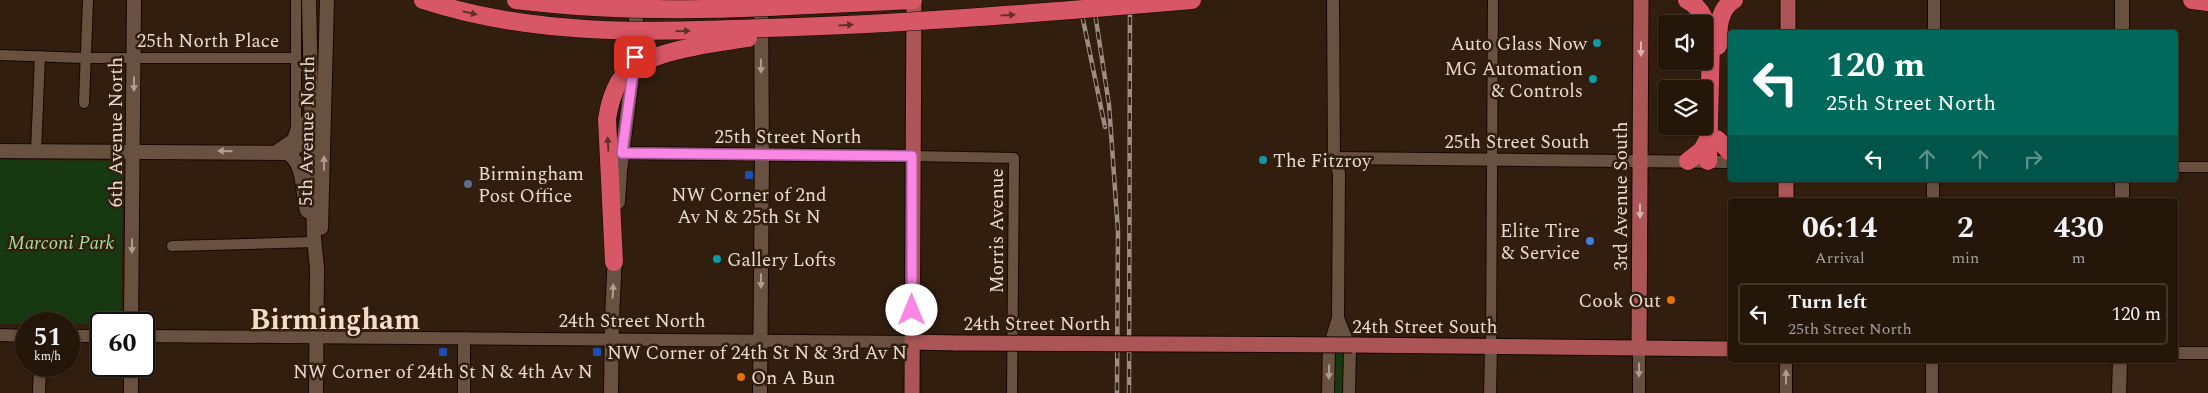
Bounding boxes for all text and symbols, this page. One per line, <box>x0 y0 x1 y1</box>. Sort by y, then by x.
one-way arrow <box>462 9 477 17</box>
one-way arrow <box>1000 11 1016 19</box>
map controls <box>1658 15 1713 135</box>
button: sound <box>1658 15 1713 70</box>
one-way arrow <box>838 21 854 29</box>
one-way arrow <box>676 26 692 34</box>
street label: 25th North Place <box>137 27 279 56</box>
place label: Auto Glass Now <box>1451 30 1588 59</box>
pin <box>614 36 656 78</box>
marker: Auto Glass Now <box>1591 37 1603 49</box>
text: 120 m <box>1826 39 1925 92</box>
one-way arrow <box>1637 41 1645 57</box>
icon: arrive <box>621 43 649 71</box>
icon: left <box>1743 50 1808 115</box>
place label: MG Automation & Controls <box>1444 55 1583 106</box>
street label: 5th Avenue North <box>292 56 323 206</box>
street label: 6th Avenue North <box>102 57 131 207</box>
one-way arrow <box>757 58 765 74</box>
marker: MG Automation & Controls <box>1587 73 1599 85</box>
one-way arrow <box>130 76 138 92</box>
button: layers <box>1658 80 1713 135</box>
text: 25th Street North <box>1826 87 1996 120</box>
street label: 3rd Avenue South <box>1607 121 1636 271</box>
street label: 25th Street North <box>715 123 861 152</box>
street label: 25th Street South <box>1444 128 1590 157</box>
one-way arrow <box>604 135 612 151</box>
icon: left <box>1860 145 1888 173</box>
icon: ahead <box>1913 145 1941 173</box>
icon: ahead <box>1966 145 1994 173</box>
icon: right <box>2019 145 2047 173</box>
one-way arrow <box>216 147 232 155</box>
place label: The Fitzroy <box>1273 147 1372 176</box>
one-way arrow <box>320 154 328 170</box>
marker: The Fitzroy <box>1257 154 1269 166</box>
place label: Birmingham Post Office <box>478 160 584 211</box>
street label: Morris Avenue <box>983 168 1012 294</box>
marker: NW Corner of 2nd Av N & 25th St N <box>743 169 755 181</box>
marker: Birmingham Post Office <box>462 178 474 190</box>
place label: NW Corner of 2nd Av N & 25th St N <box>671 181 827 232</box>
one-way arrow <box>1636 203 1644 219</box>
text: 06:14 <box>1802 205 1877 251</box>
text: 2 <box>1957 205 1974 251</box>
text: 430 <box>2053 205 2104 251</box>
place label: Elite Tire & Service <box>1500 217 1580 268</box>
park label: Marconi Park <box>8 229 115 258</box>
marker: Elite Tire & Service <box>1584 235 1596 247</box>
one-way arrow <box>128 238 136 254</box>
place label: Gallery Lofts <box>727 246 836 275</box>
text: Arrival <box>1815 246 1865 270</box>
text: min <box>1951 246 1979 270</box>
text: m <box>2072 246 2086 270</box>
marker: Gallery Lofts <box>711 253 723 265</box>
one-way arrow <box>757 273 765 289</box>
one-way arrow <box>609 283 617 299</box>
position arrow <box>885 283 937 335</box>
place label: Cook Out <box>1579 287 1661 316</box>
text: Turn left <box>1788 288 1867 317</box>
marker: Cook Out <box>1665 294 1677 306</box>
district label: Birmingham <box>250 298 420 342</box>
icon: left <box>1745 300 1773 328</box>
text: 120 m <box>2111 300 2161 329</box>
street label: 24th Street North <box>559 307 705 336</box>
street label: 24th Street North <box>964 310 1110 339</box>
speed limit sign: 60 <box>90 312 155 377</box>
street label: 24th Street South <box>1352 313 1498 342</box>
text: 25th Street North <box>1788 317 1912 341</box>
text: 51 <box>33 319 62 357</box>
place label: NW Corner of 24th St N & 3rd Av N <box>607 339 907 368</box>
marker: NW Corner of 24th St N & 4th Av N <box>437 346 449 358</box>
marker: NW Corner of 24th St N & 3rd Av N <box>591 346 603 358</box>
text: km/h <box>34 347 61 366</box>
place label: NW Corner of 24th St N & 4th Av N <box>293 358 593 387</box>
one-way arrow <box>1635 363 1643 379</box>
place label: On A Bun <box>751 364 835 393</box>
one-way arrow <box>1325 364 1333 380</box>
one-way arrow <box>1782 368 1790 384</box>
marker: On A Bun <box>735 371 747 383</box>

